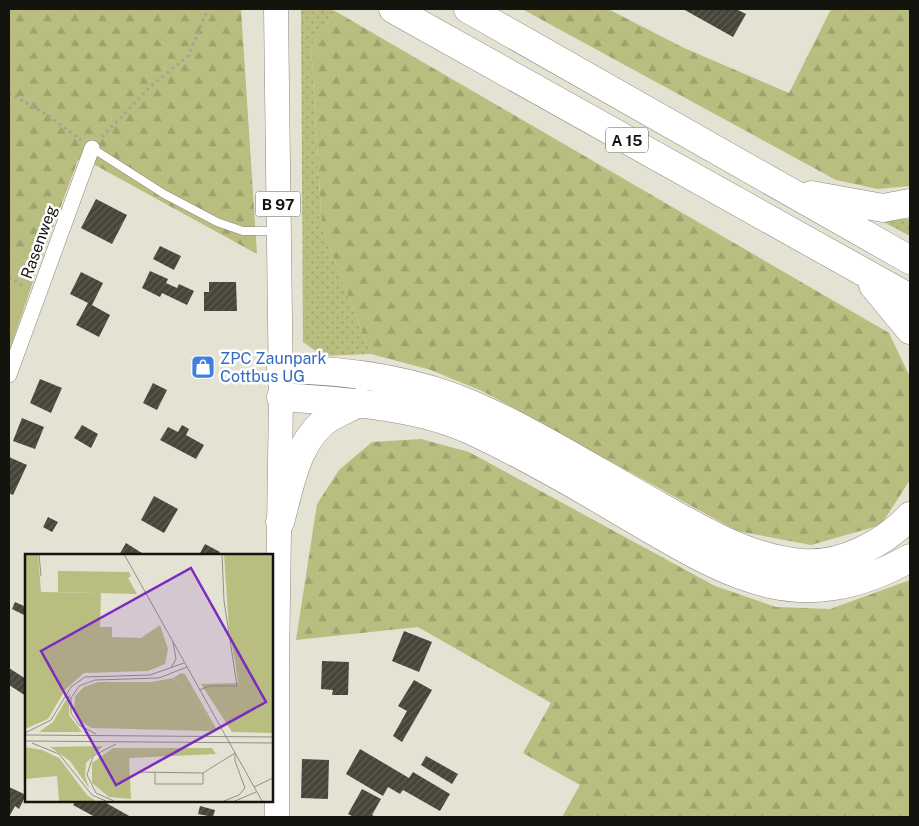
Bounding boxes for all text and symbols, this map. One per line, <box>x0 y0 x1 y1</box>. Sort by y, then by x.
road number: A 15 <box>606 128 648 152</box>
road number: B 97 <box>256 192 300 216</box>
street label: Rasenweg <box>17 203 61 281</box>
place label: ZPC Zaunpark Cottbus UG <box>220 349 327 386</box>
shop icon: ZPC Zaunpark Cottbus UG <box>190 354 216 380</box>
inset map <box>25 554 272 801</box>

